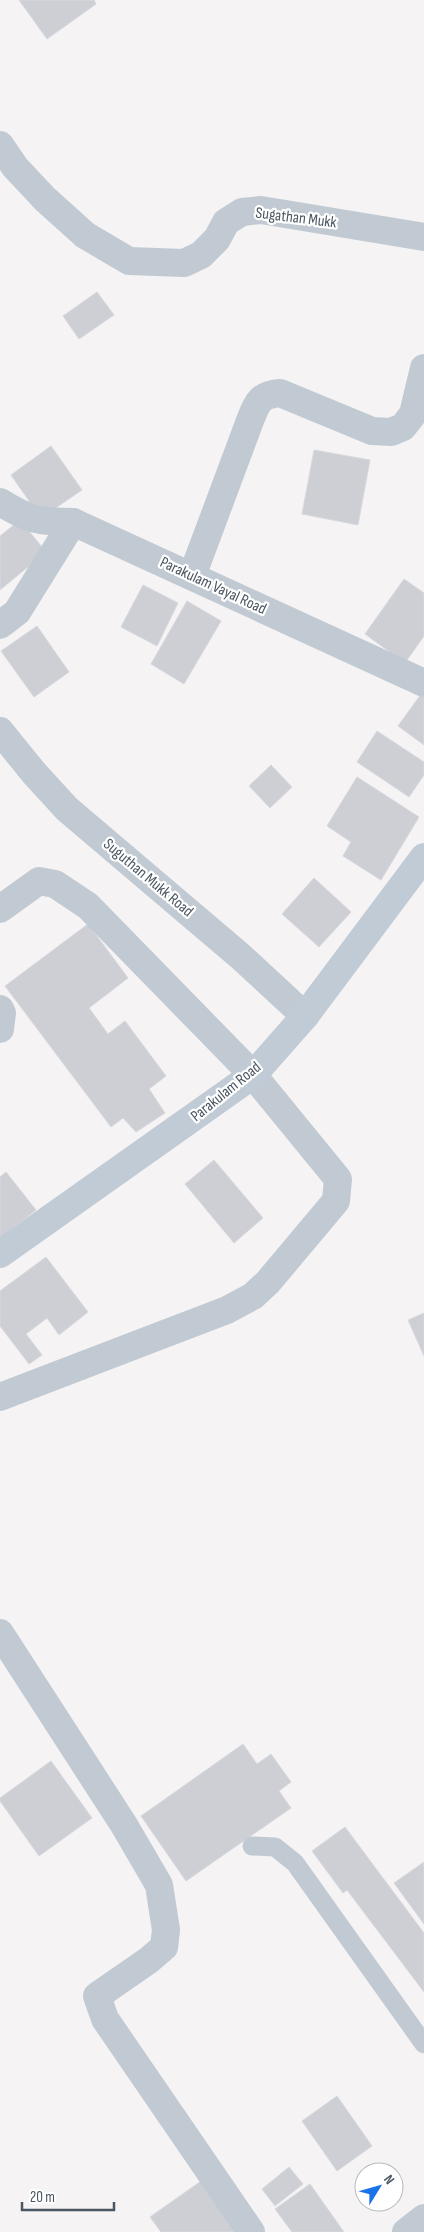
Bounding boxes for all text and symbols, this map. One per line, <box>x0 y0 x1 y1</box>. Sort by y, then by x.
street label: Sugathan Mukk <box>254 204 338 232</box>
street label: Parakulam Vayal Road <box>157 553 269 619</box>
street label: Suguthan Mukk Road <box>99 835 197 921</box>
street label: Parakulam Road <box>187 1058 265 1126</box>
north arrow <box>354 2162 404 2212</box>
text: N <box>380 2171 398 2188</box>
scale bar <box>22 2180 115 2212</box>
text: 20 m <box>30 2188 55 2207</box>

